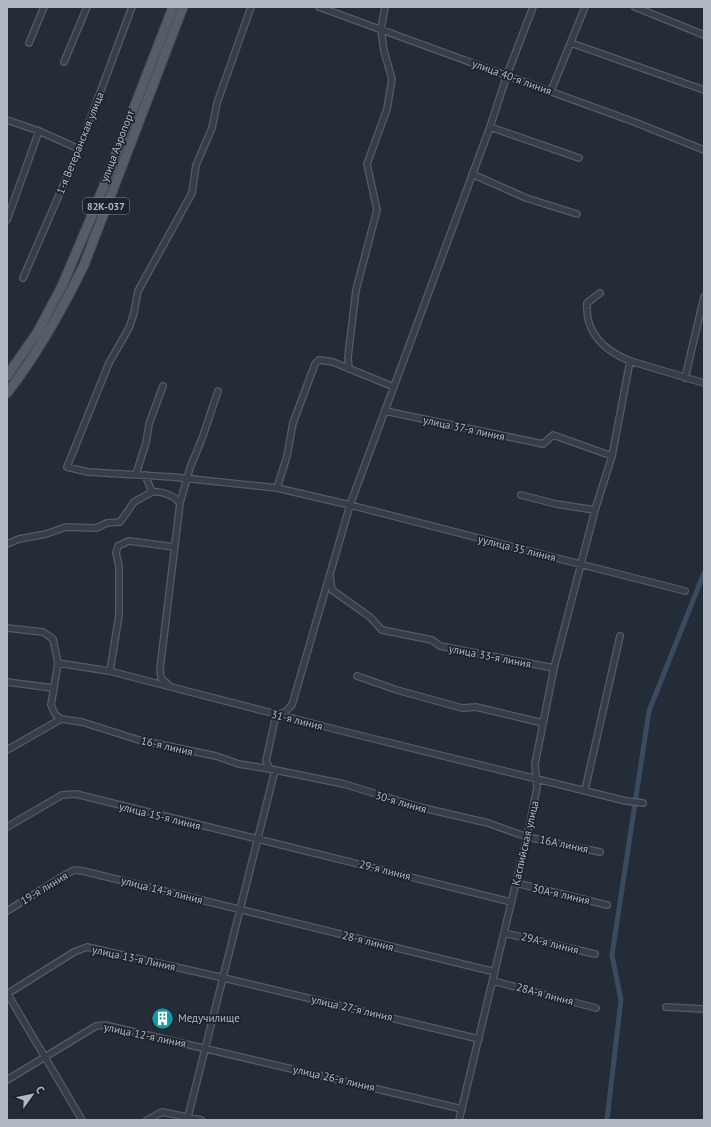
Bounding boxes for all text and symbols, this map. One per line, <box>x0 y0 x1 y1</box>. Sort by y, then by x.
street label: улица 40-я линия <box>470 56 554 98</box>
street label: 1-я Ветеранская улица <box>53 90 107 196</box>
street label: улица Аэропорт <box>97 107 137 184</box>
road number: 82К-037 <box>83 198 129 214</box>
street label: улица 37-я линия <box>422 413 506 443</box>
street label: уулица 35 линия <box>477 532 557 564</box>
street label: улица 33-я линия <box>448 641 532 671</box>
street label: 31-я линия <box>270 707 324 733</box>
street label: 16-я линия <box>140 733 194 759</box>
street label: 30-я линия <box>374 788 428 816</box>
street label: улица 15-я линия <box>118 799 202 833</box>
street label: Каспийская улица <box>508 799 542 887</box>
street label: 16А линия <box>538 832 590 856</box>
street label: 29-я линия <box>358 857 412 883</box>
street label: 19-я линия <box>18 868 70 908</box>
street label: улица 14-я линия <box>120 873 204 907</box>
street label: 30А-я линия <box>531 881 591 907</box>
street label: 28-я линия <box>341 928 395 954</box>
street label: 29А-я линия <box>520 929 580 957</box>
street label: улица 13-я Линия <box>91 942 177 974</box>
street label: 28А-я линия <box>515 980 575 1008</box>
street label: улица 27-я линия <box>310 992 394 1024</box>
building icon: Медучилище <box>150 1005 176 1031</box>
place label: Медучилище <box>178 1011 240 1025</box>
street label: улица 12-я линия <box>103 1019 187 1051</box>
street label: улица 26-я линия <box>292 1062 376 1094</box>
north arrow <box>12 1075 52 1115</box>
text: С <box>33 1083 48 1096</box>

